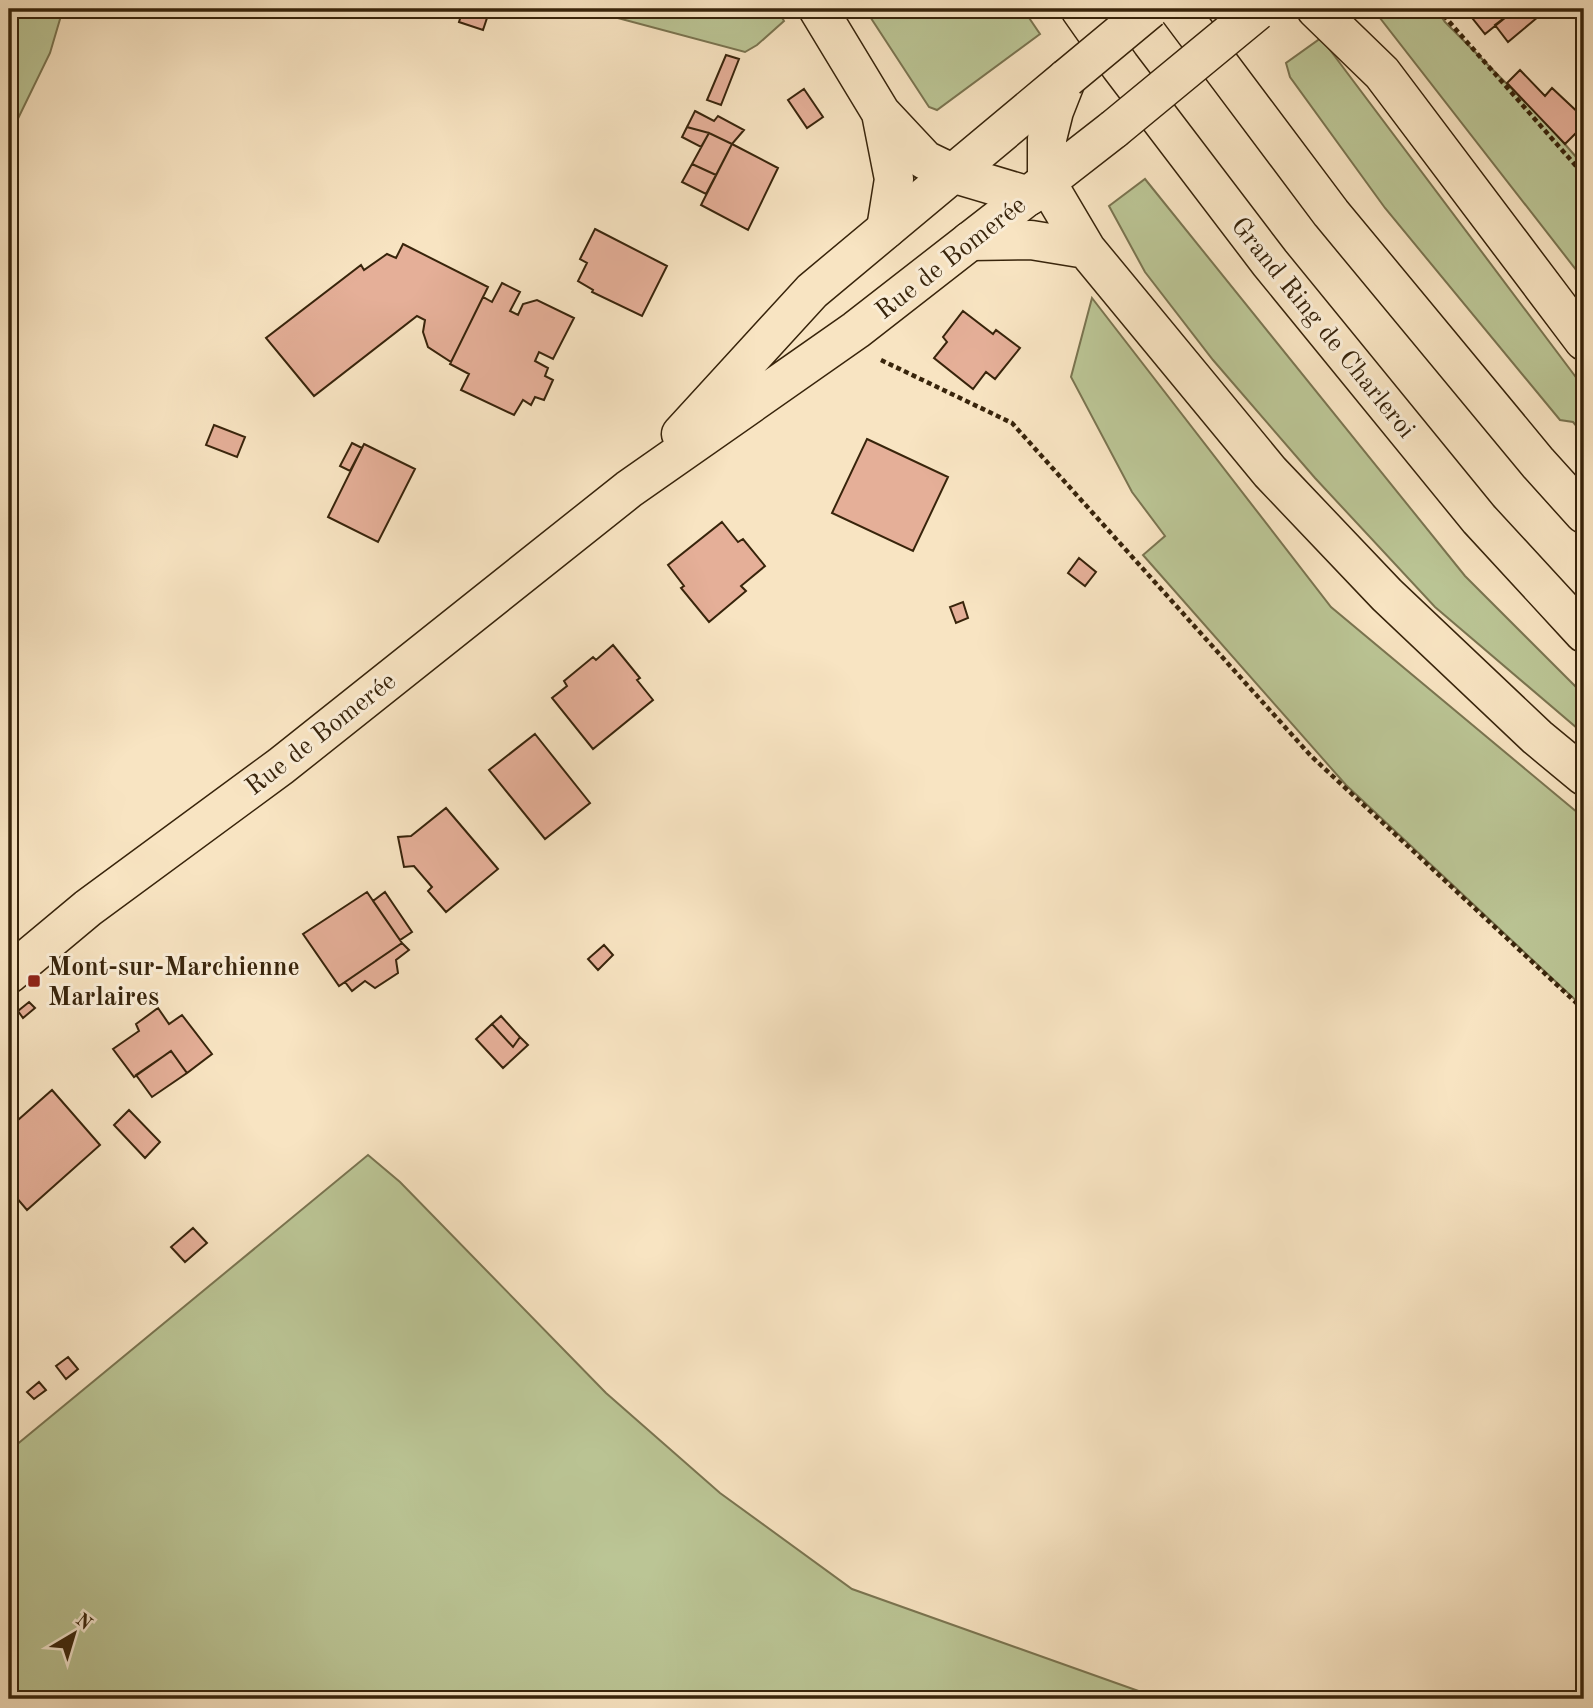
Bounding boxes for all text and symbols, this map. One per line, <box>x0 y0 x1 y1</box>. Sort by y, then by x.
street label: Rue de Bomerée <box>871 192 1031 325</box>
street label: Grand Ring de Charleroi <box>1226 213 1419 444</box>
street label: Rue de Bomerée <box>241 668 401 801</box>
place label: Mont-sur-Marchienne Marlaires <box>48 955 300 1011</box>
marker: Mont-sur-Marchienne Marlaires <box>26 973 42 989</box>
north arrow <box>38 1600 108 1670</box>
text: N <box>71 1611 95 1635</box>

